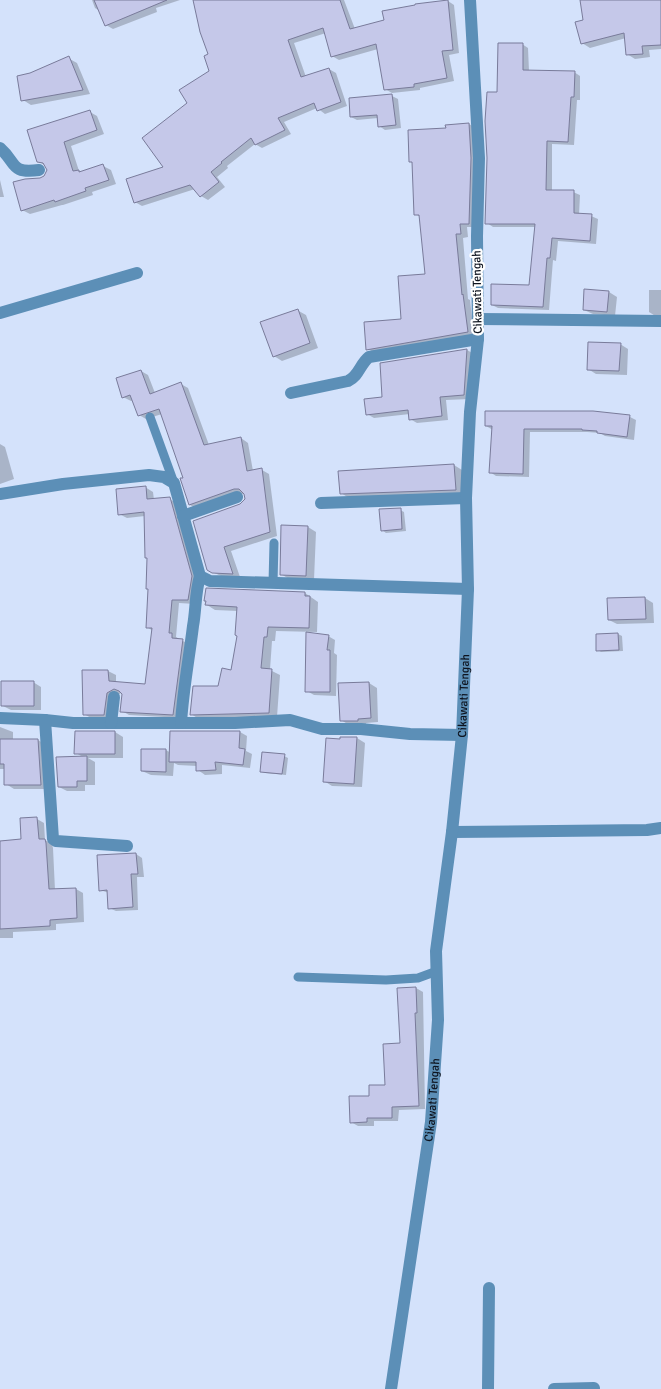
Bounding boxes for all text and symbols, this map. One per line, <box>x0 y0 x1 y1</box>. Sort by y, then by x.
street label: Cikawati Tengah <box>469 250 486 334</box>
street label: Cikawati Tengah <box>455 654 473 738</box>
street label: Cikawati Tengah <box>421 1058 443 1143</box>

